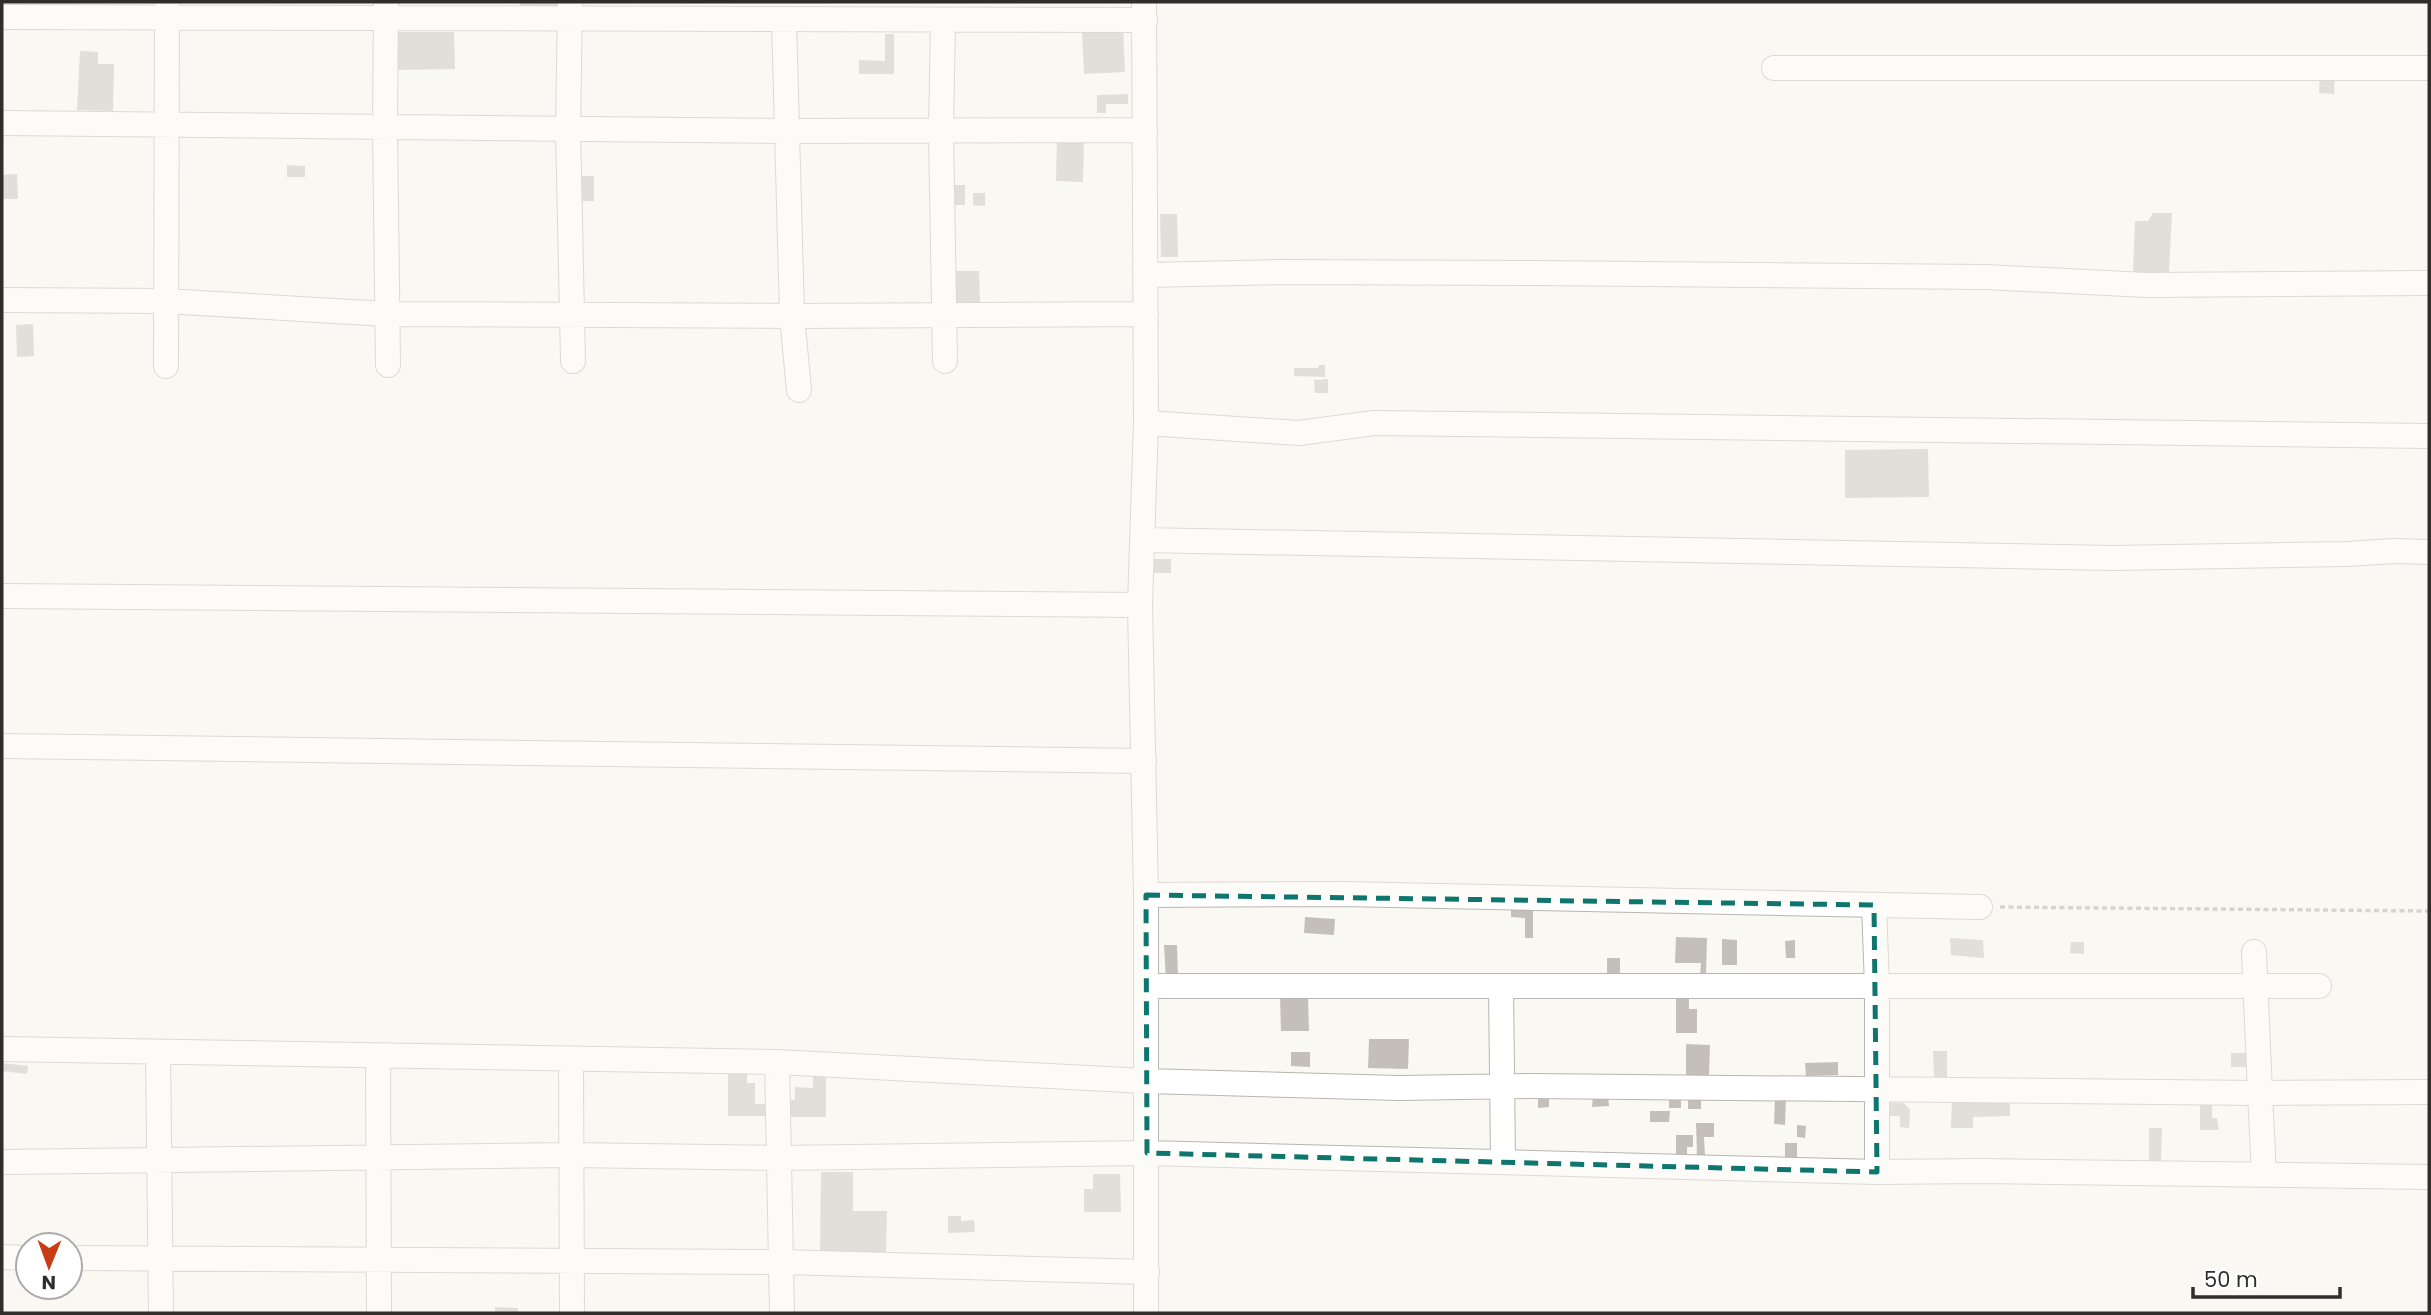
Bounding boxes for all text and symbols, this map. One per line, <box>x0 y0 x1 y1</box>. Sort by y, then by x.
north arrow <box>14 1231 84 1301</box>
scale bar <box>2193 1256 2340 1300</box>
text: 50 m <box>2204 1265 2258 1294</box>
text: N <box>41 1269 56 1296</box>

